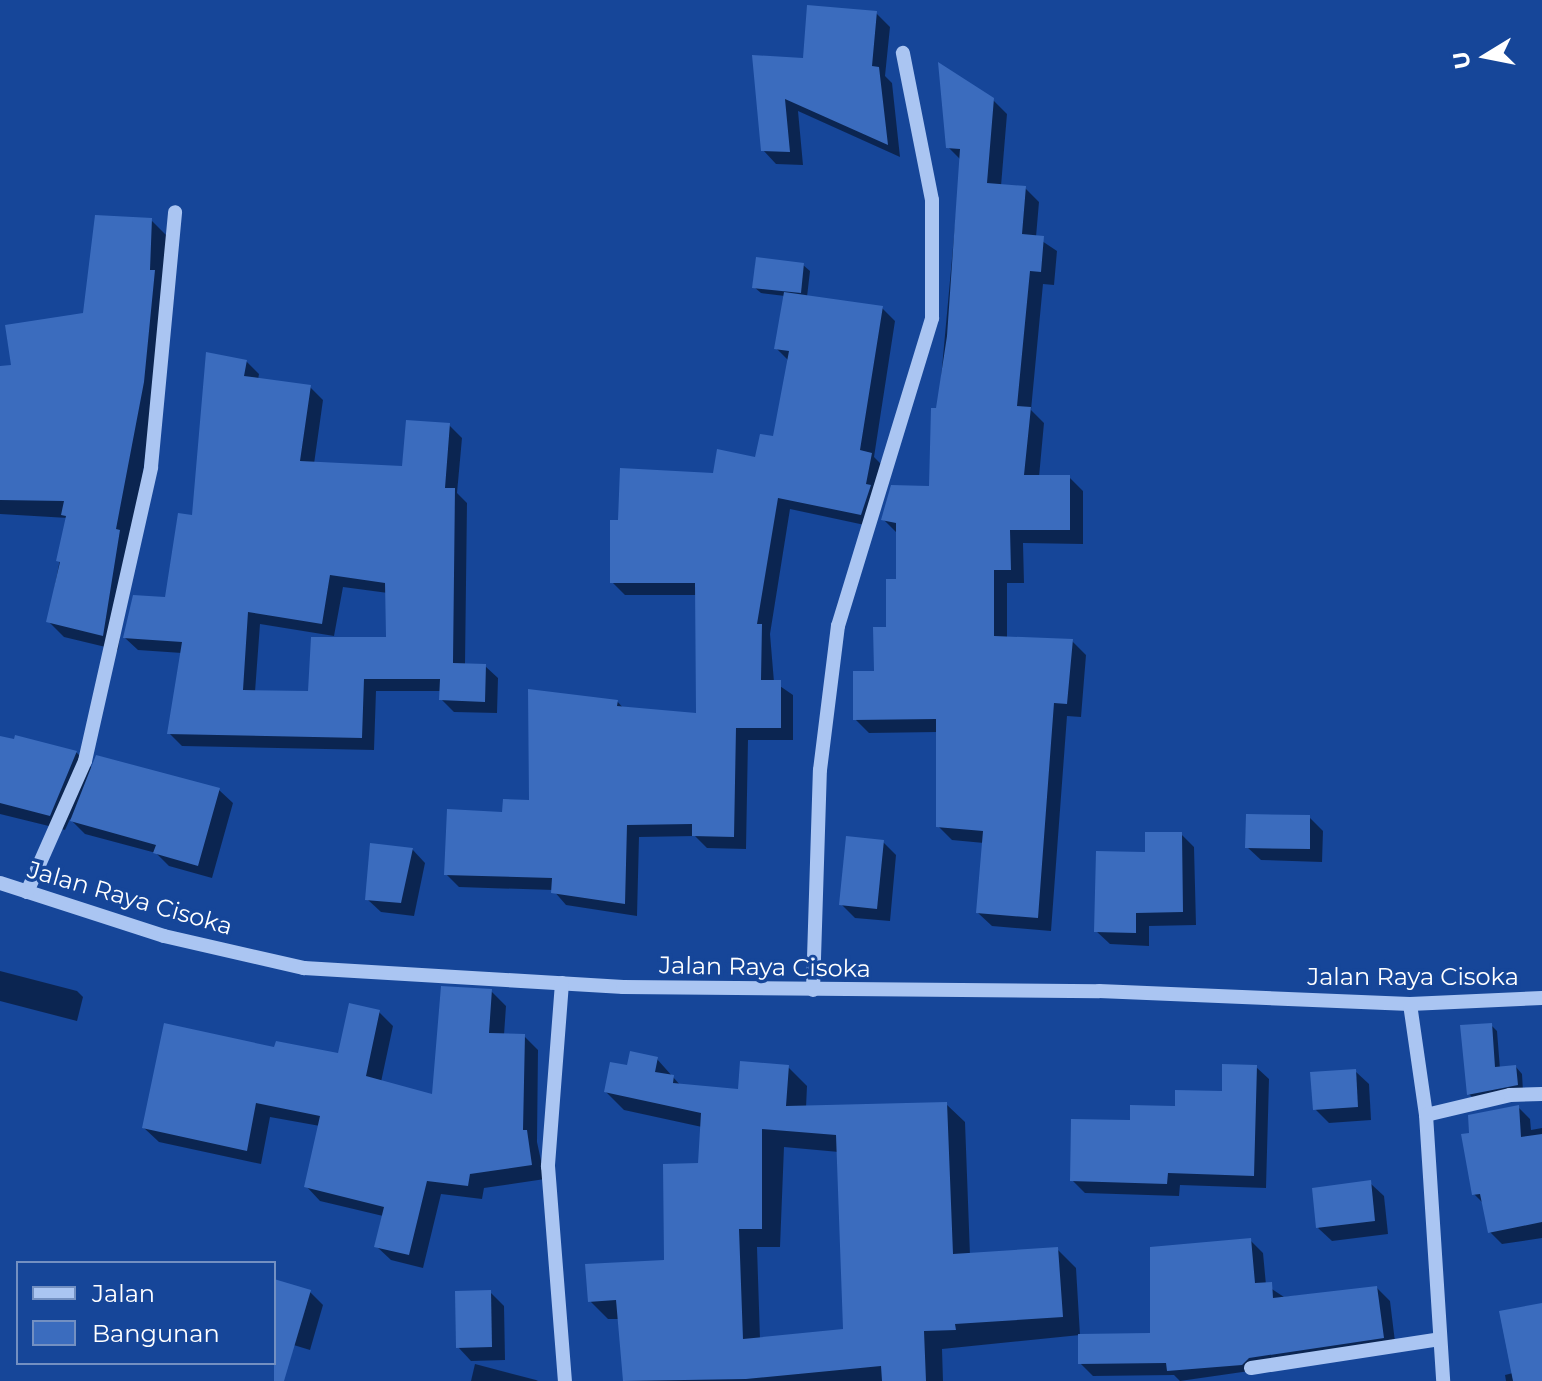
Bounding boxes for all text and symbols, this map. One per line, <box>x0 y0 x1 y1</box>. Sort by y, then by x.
north arrow <box>1446 16 1526 96</box>
text: U <box>1447 49 1477 71</box>
street label: Jalan Raya Cisoka <box>24 855 236 941</box>
street label: Jalan Raya Cisoka <box>659 951 871 983</box>
street label: Jalan Raya Cisoka <box>1307 963 1519 991</box>
legend <box>16 1261 276 1365</box>
text: Jalan <box>92 1279 155 1308</box>
text: Bangunan <box>92 1319 220 1348</box>

